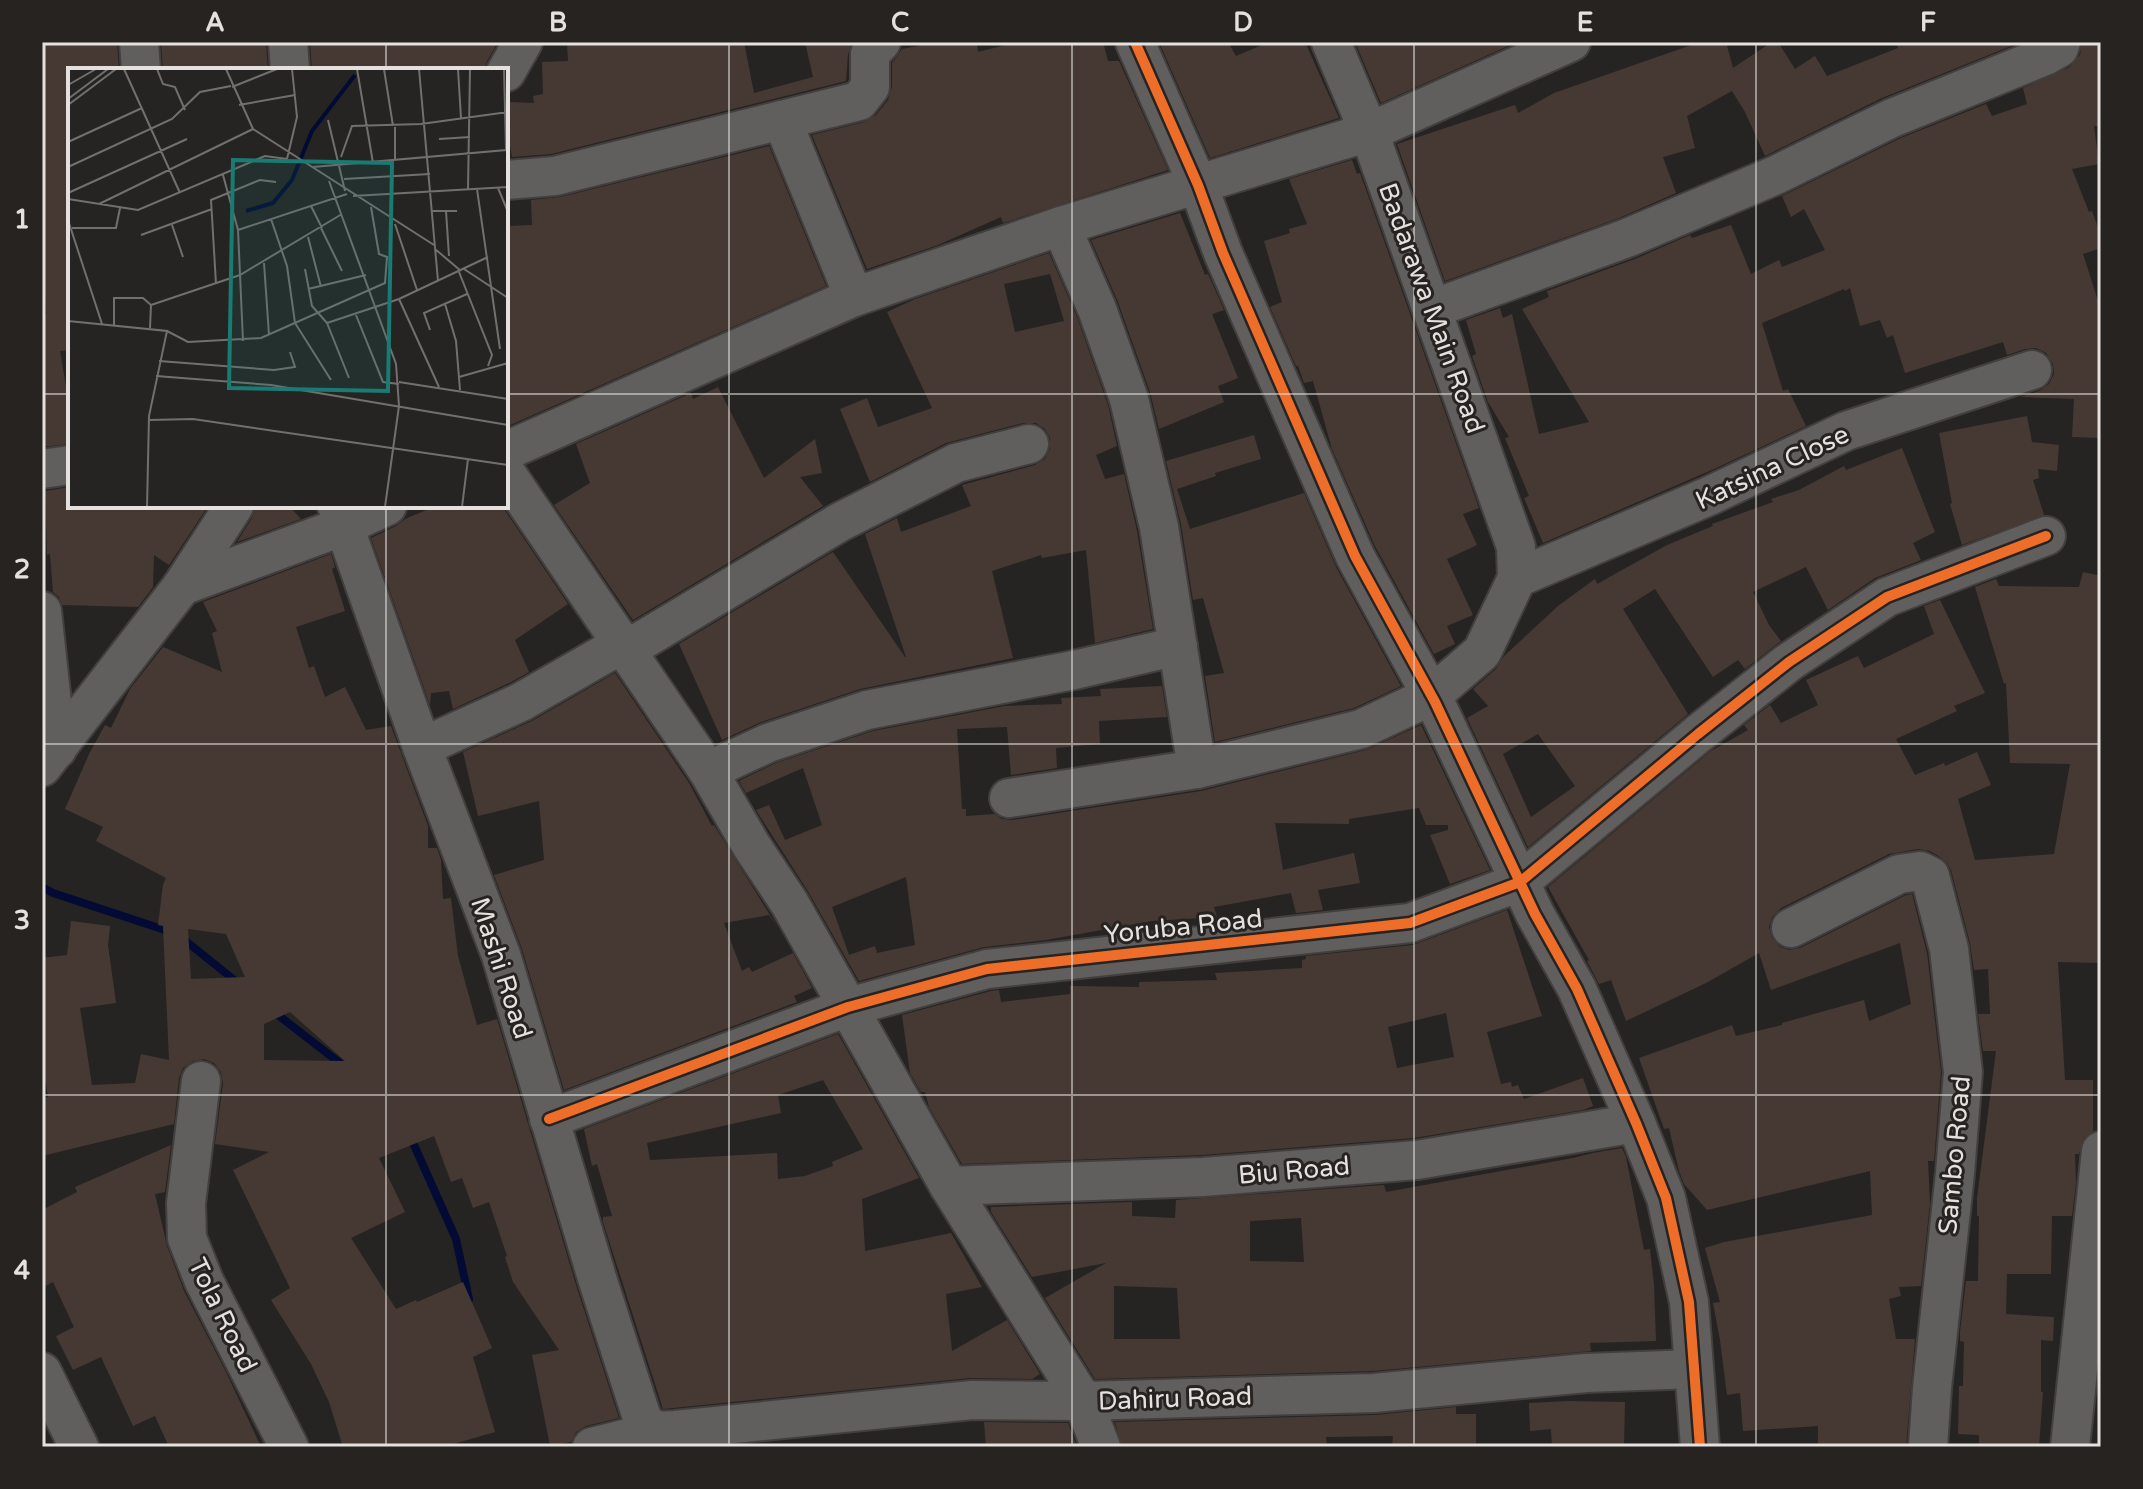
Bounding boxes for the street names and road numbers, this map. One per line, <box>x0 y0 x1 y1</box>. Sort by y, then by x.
street label: Badarawa Main Road <box>1372 179 1491 437</box>
street label: Katsina Close <box>1691 418 1854 516</box>
street label: Mashi Road <box>464 894 539 1043</box>
street label: Yoruba Road <box>1102 903 1264 950</box>
street label: Sambo Road <box>1932 1075 1977 1235</box>
street label: Biu Road <box>1237 1150 1351 1191</box>
street label: Tola Road <box>182 1253 263 1377</box>
street label: Dahiru Road <box>1097 1380 1253 1417</box>

